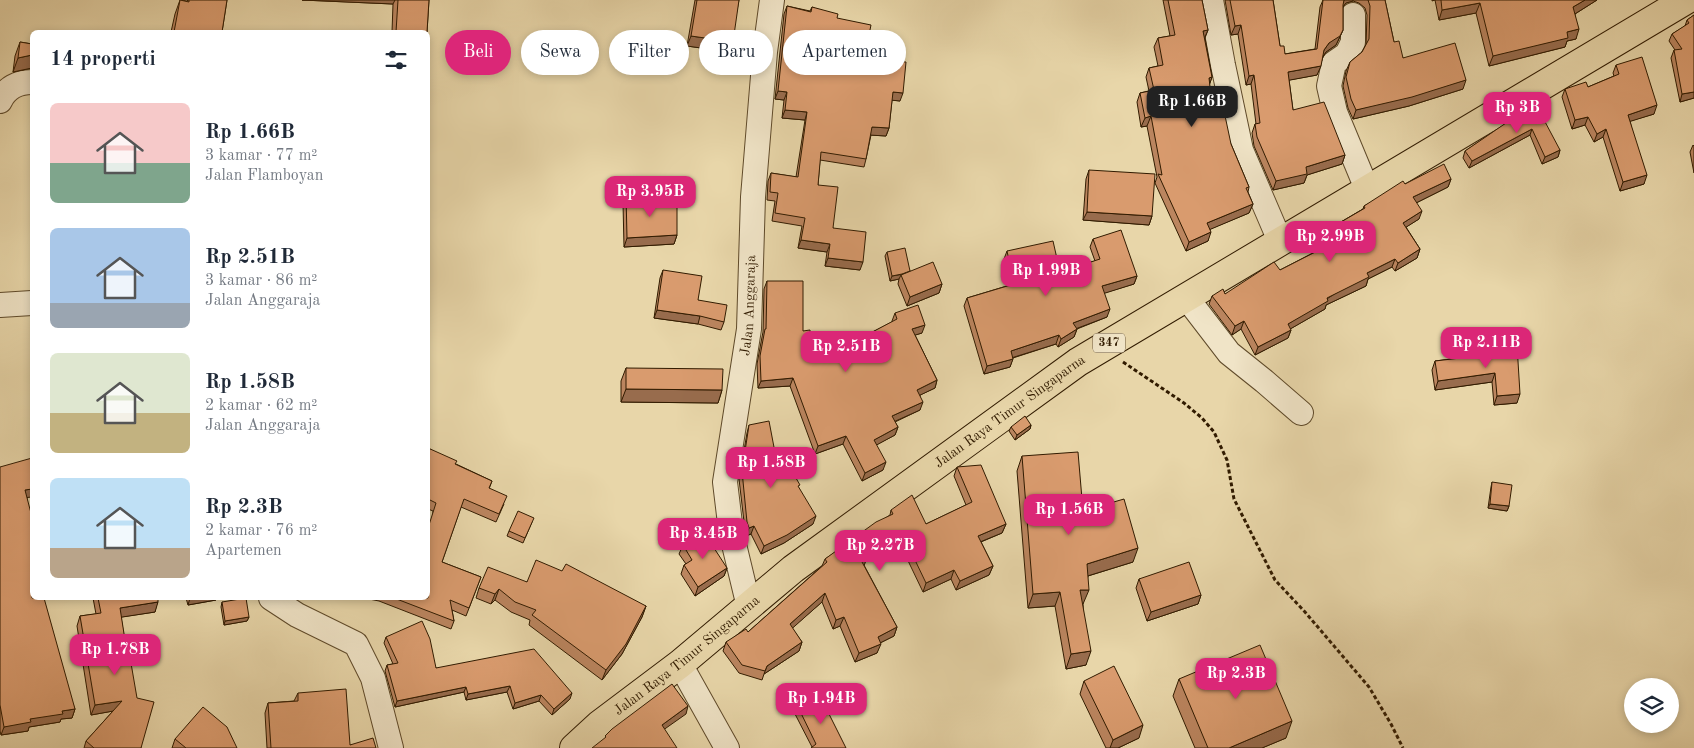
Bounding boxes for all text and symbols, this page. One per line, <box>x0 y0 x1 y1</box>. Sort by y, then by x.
chip: Beli <box>445 30 511 75</box>
chip: Sewa <box>521 30 599 75</box>
chip: Filter <box>609 30 689 75</box>
chip: Baru <box>699 30 773 75</box>
chip: Apartemen <box>783 30 906 75</box>
icon: filters <box>382 46 410 74</box>
text: 14 properti <box>50 49 156 70</box>
pin: Rp 1.66B <box>1140 86 1244 128</box>
pin: Rp 3B <box>1482 92 1552 134</box>
text: Rp 1.66B <box>1158 94 1226 110</box>
text: Rp 3B <box>1494 100 1540 116</box>
text: Rp 1.66B <box>205 122 295 143</box>
icon: home <box>90 123 150 183</box>
text: 3 kamar · 77 m² <box>205 148 317 164</box>
text: Jalan Flamboyan <box>205 168 323 184</box>
pin: Rp 3.95B <box>598 176 702 218</box>
text: Rp 3.95B <box>616 184 684 200</box>
pin: Rp 2.99B <box>1278 220 1382 263</box>
text: Rp 2.99B <box>1296 229 1364 245</box>
text: Rp 2.51B <box>205 247 295 268</box>
icon: home <box>90 248 150 308</box>
pin: Rp 1.99B <box>994 254 1098 297</box>
street label: Jalan Anggaraja <box>738 255 758 357</box>
text: Rp 1.99B <box>1012 263 1080 279</box>
text: 3 kamar · 86 m² <box>205 273 317 289</box>
text: Jalan Anggaraja <box>205 293 320 309</box>
pin: Rp 2.11B <box>1434 326 1538 369</box>
pin: Rp 2.51B <box>794 330 898 373</box>
road number: 347 <box>1093 333 1125 352</box>
text: Rp 2.11B <box>1452 335 1520 351</box>
text: Rp 2.51B <box>812 339 880 355</box>
street label: Jalan Raya Timur Singaparna <box>932 352 1088 471</box>
text: Rp 1.58B <box>205 372 295 393</box>
icon: home <box>90 373 150 433</box>
text: 2 kamar · 62 m² <box>205 398 317 414</box>
text: Jalan Anggaraja <box>205 418 320 434</box>
pin: Rp 1.58B <box>719 446 823 489</box>
text: Rp 1.58B <box>737 455 805 471</box>
pin: Rp 1.56B <box>1017 494 1121 536</box>
text: Rp 2.3B <box>205 497 283 518</box>
icon: home <box>90 498 150 558</box>
text: Rp 1.56B <box>1035 502 1103 518</box>
pin: Rp 3.45B <box>651 518 755 560</box>
text: 2 kamar · 76 m² <box>205 523 317 539</box>
text: Rp 3.45B <box>669 526 737 542</box>
pin: Rp 2.27B <box>828 530 932 572</box>
text: Rp 2.27B <box>846 538 914 554</box>
text: Apartemen <box>205 543 282 559</box>
street label: Jalan Raya Timur Singaparna <box>611 593 762 718</box>
pin: Rp 1.78B <box>63 634 167 676</box>
text: Rp 1.78B <box>81 642 149 658</box>
pin: Rp 2.3B <box>1190 658 1282 700</box>
text: Rp 2.3B <box>1206 666 1266 682</box>
map controls <box>1624 678 1679 733</box>
button: layers <box>1624 678 1679 733</box>
pin: Rp 1.94B <box>769 682 873 725</box>
text: Rp 1.94B <box>787 691 855 707</box>

